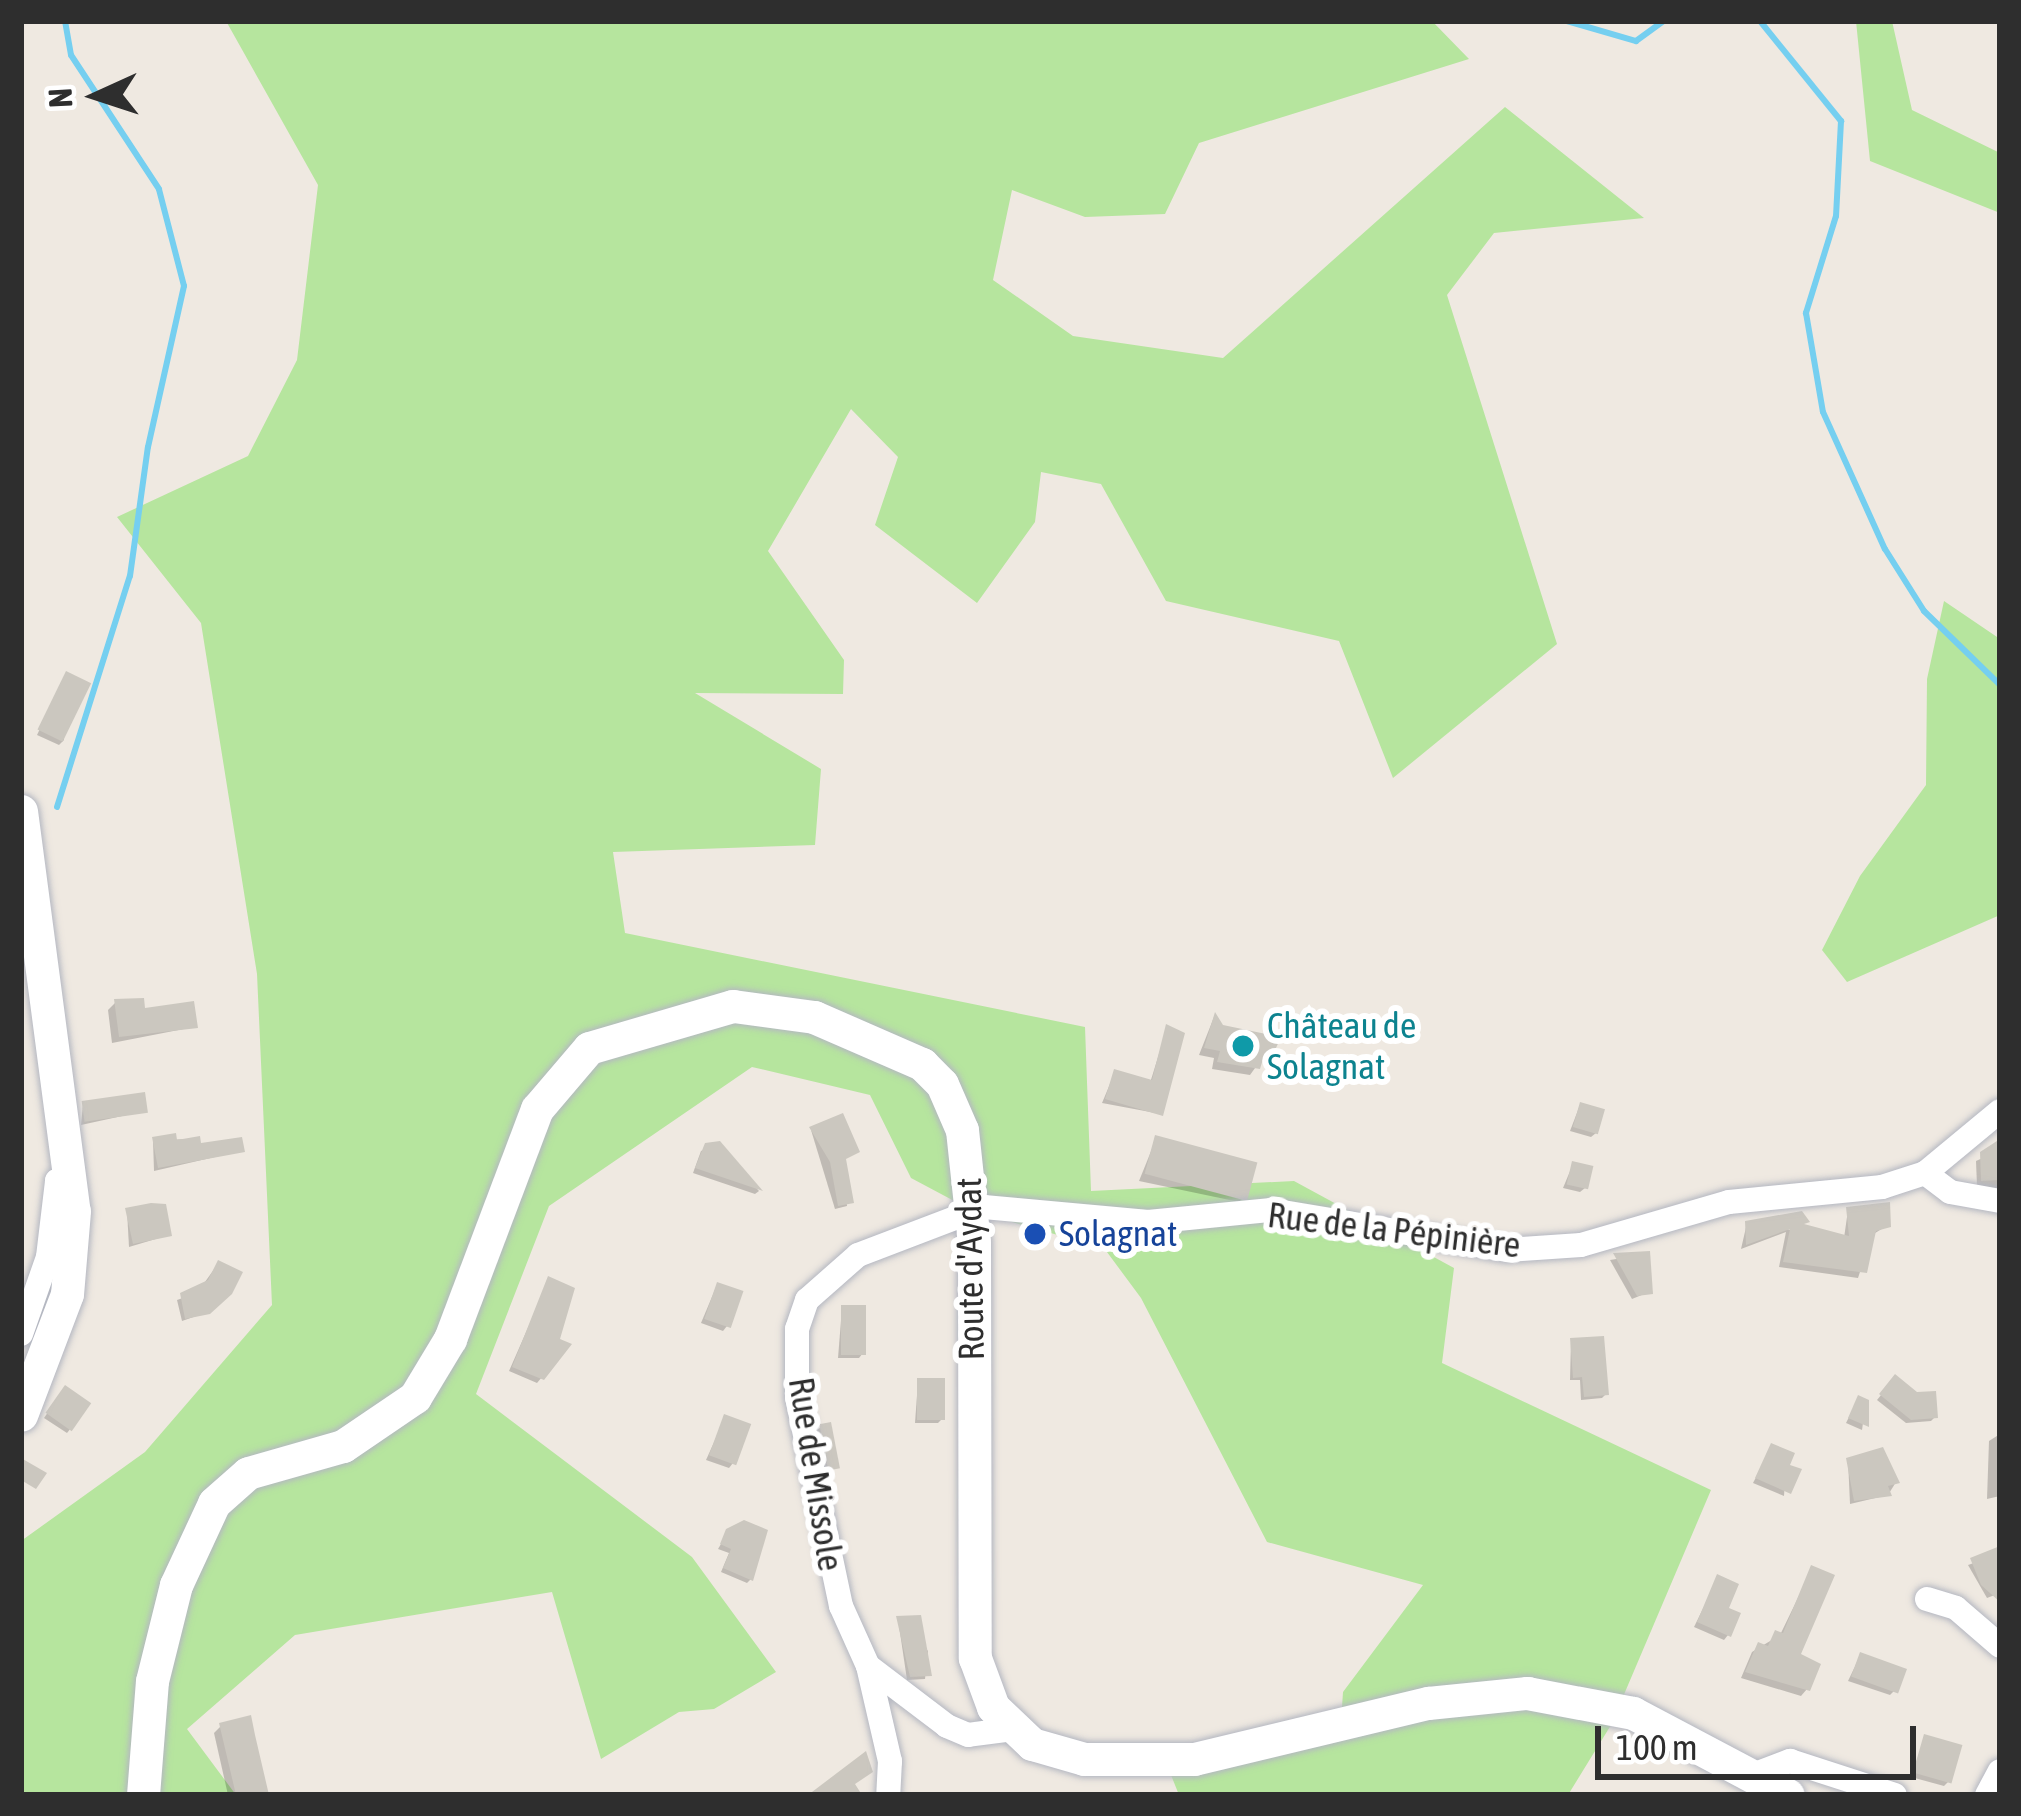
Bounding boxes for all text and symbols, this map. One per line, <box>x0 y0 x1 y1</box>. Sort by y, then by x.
north arrow <box>36 36 156 156</box>
text: N <box>41 87 80 109</box>
place label: Château de Solagnat <box>1267 1003 1416 1088</box>
marker: Château de Solagnat <box>1230 1033 1256 1059</box>
street label: Route d'Aydat <box>947 1177 993 1361</box>
street label: Rue de la Pépinière <box>1265 1193 1523 1267</box>
place label: Solagnat <box>1059 1212 1177 1256</box>
marker: Solagnat <box>1022 1221 1048 1247</box>
street label: Rue de Missole <box>779 1374 853 1574</box>
scale bar <box>1601 1702 1922 1776</box>
text: 100 m <box>1616 1726 1698 1768</box>

